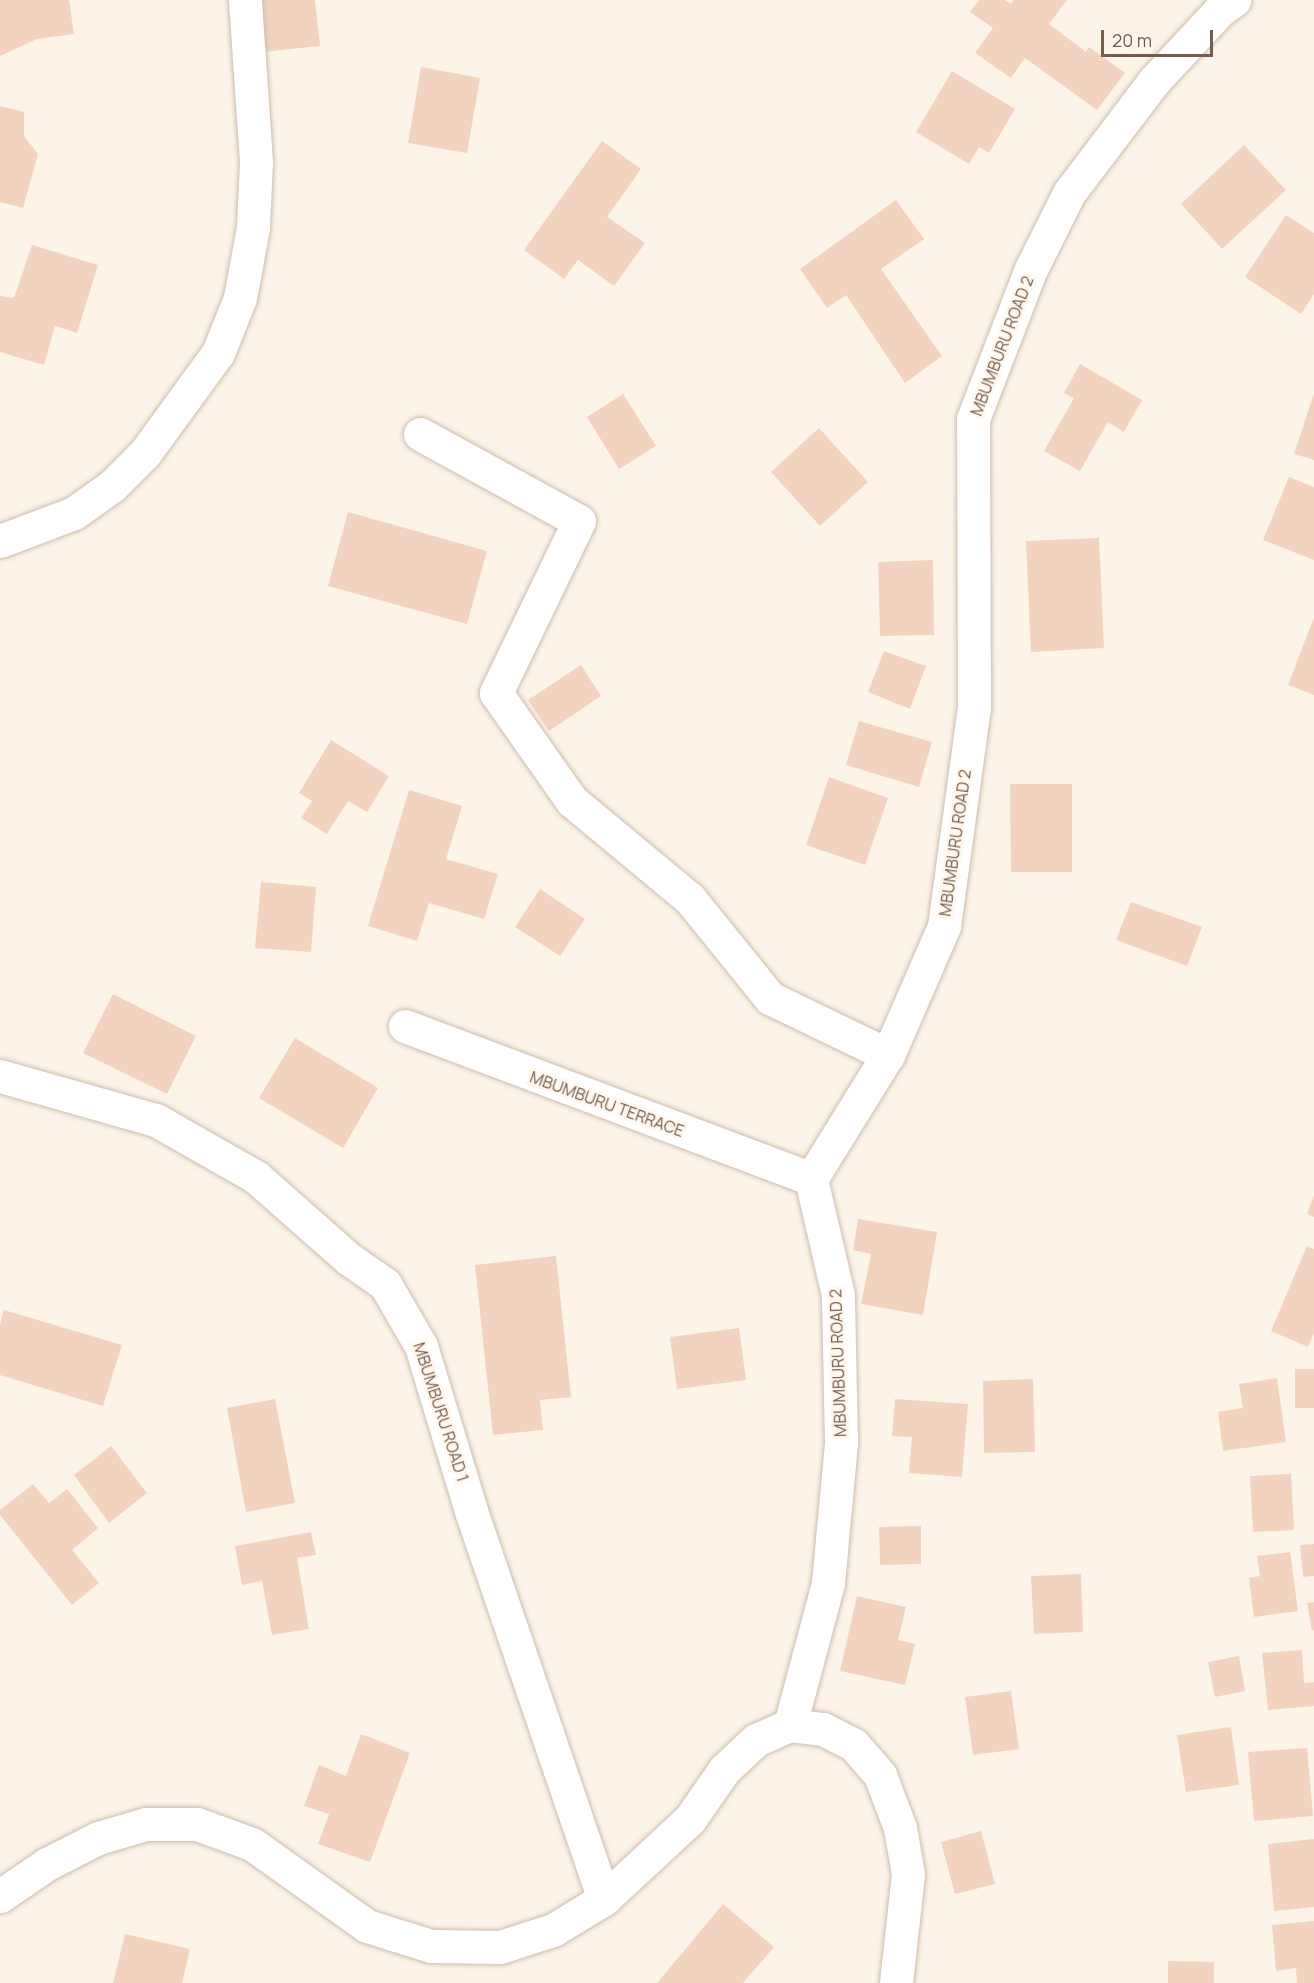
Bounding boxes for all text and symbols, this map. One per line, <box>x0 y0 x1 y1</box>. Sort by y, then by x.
scale bar <box>1104 18 1216 56</box>
text: 20 m <box>1112 28 1152 52</box>
street label: MBUMBURU ROAD 2 <box>967 273 1037 419</box>
street label: MBUMBURU ROAD 2 <box>935 768 975 918</box>
street label: MBUMBURU TERRACE <box>527 1067 687 1141</box>
street label: MBUMBURU ROAD 2 <box>826 1289 850 1437</box>
street label: MBUMBURU ROAD 1 <box>409 1340 473 1484</box>

